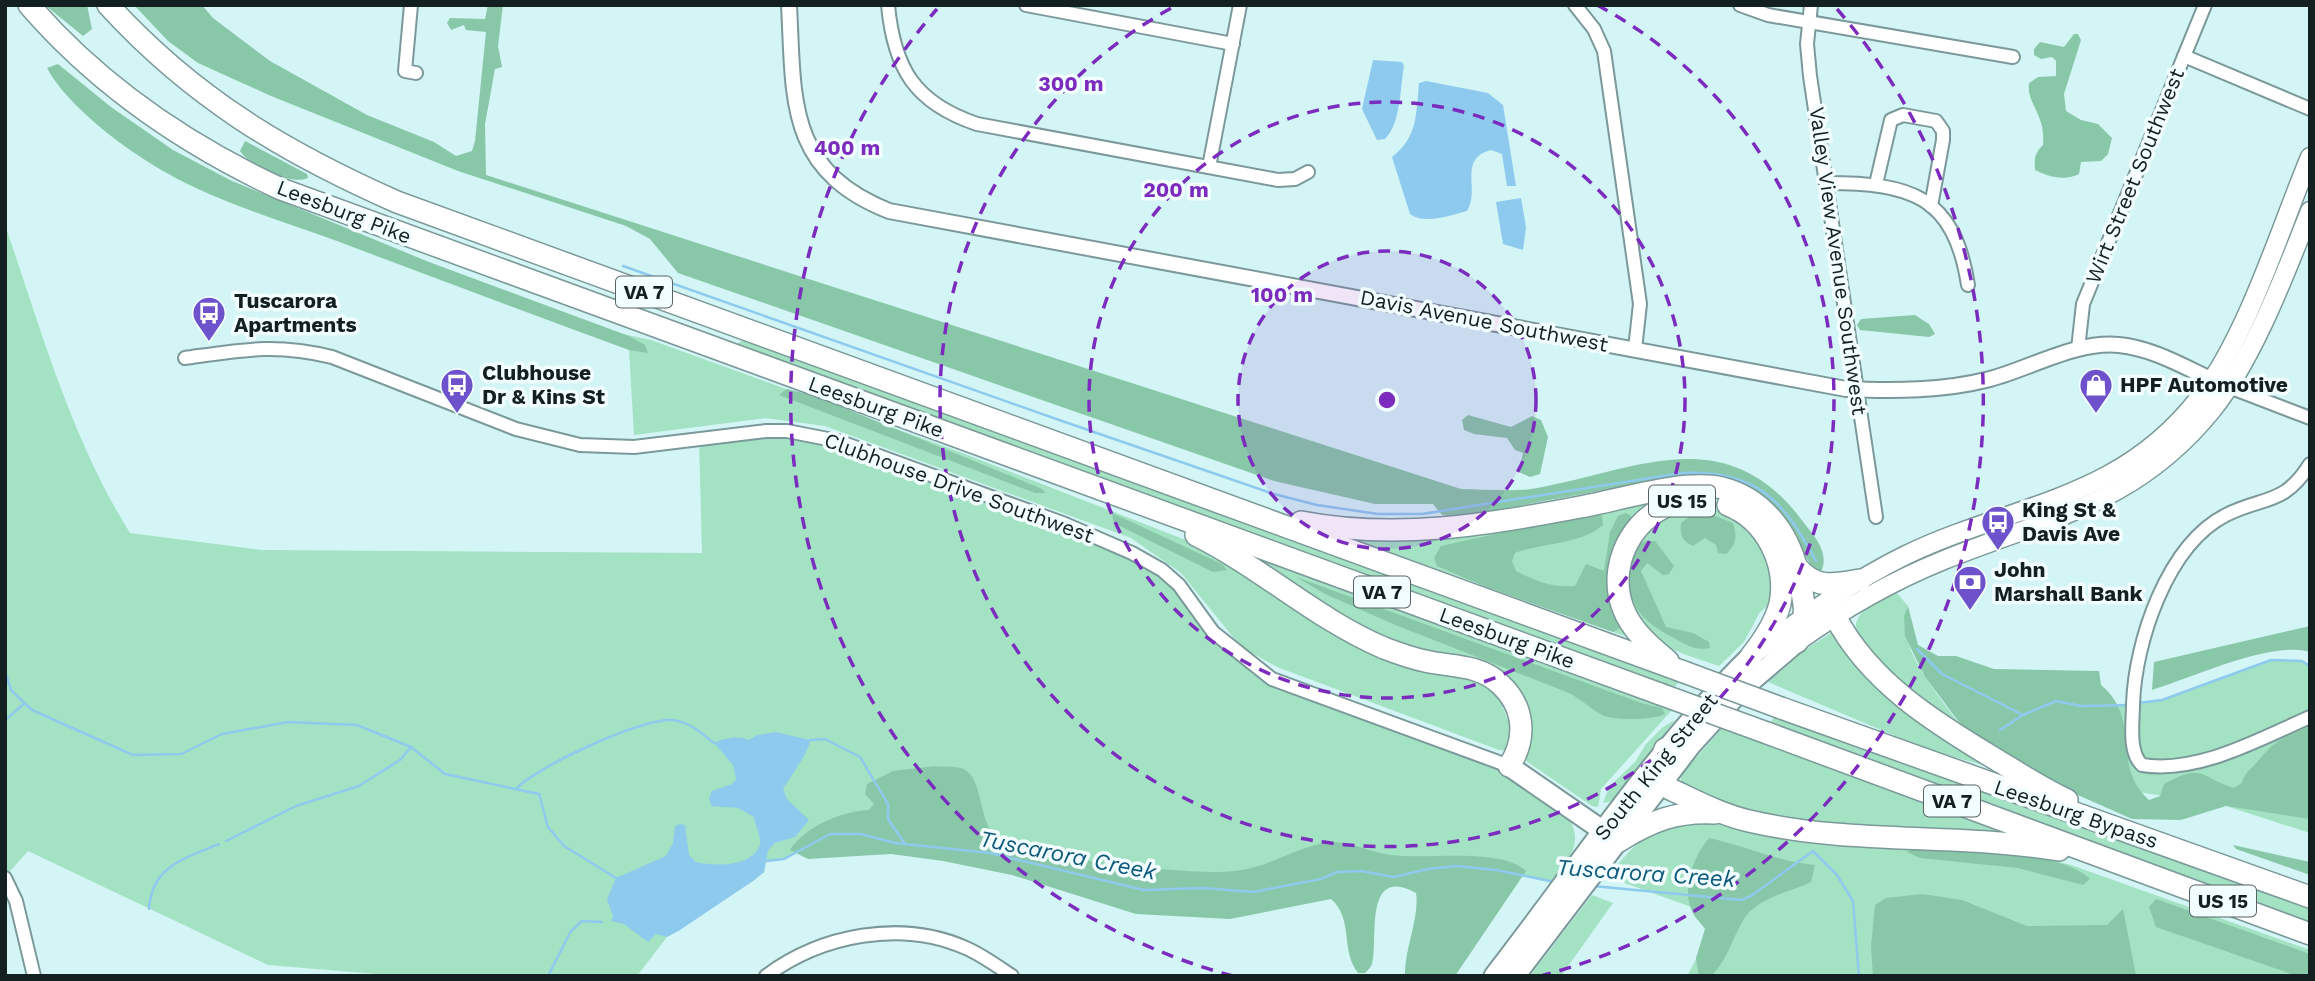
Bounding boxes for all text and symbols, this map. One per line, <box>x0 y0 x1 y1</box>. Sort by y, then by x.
street label: Wirt Street Southwest <box>2080 64 2189 287</box>
text: 300 m <box>1038 71 1104 96</box>
street label: Valley View Avenue Southwest <box>1804 105 1873 417</box>
text: 400 m <box>814 135 880 160</box>
street label: Leesburg Pike <box>273 174 415 249</box>
text: 200 m <box>1143 177 1209 202</box>
road number: VA 7 <box>616 276 672 308</box>
text: 100 m <box>1251 282 1313 307</box>
street label: Davis Avenue Southwest <box>1358 284 1610 357</box>
place label: Tuscarora Apartments <box>234 288 357 337</box>
bus stop icon: Tuscarora Apartments <box>190 294 228 343</box>
place label: Clubhouse Dr & Kins St <box>482 360 605 409</box>
bus stop icon: Clubhouse Dr & Kins St <box>438 366 476 415</box>
shop icon: HPF Automotive <box>2077 366 2115 415</box>
street label: Leesburg Pike <box>805 370 947 443</box>
place label: HPF Automotive <box>2120 372 2288 397</box>
centre of rings <box>1375 388 1399 412</box>
street label: Clubhouse Drive Southwest <box>821 427 1098 548</box>
road number: US 15 <box>1649 486 1715 516</box>
place label: King St & Davis Ave <box>2022 497 2120 546</box>
bus stop icon: King St & Davis Ave <box>1979 503 2017 552</box>
place label: John Marshall Bank <box>1994 557 2143 606</box>
bank icon: John Marshall Bank <box>1951 563 1989 612</box>
road number: VA 7 <box>1354 576 1410 608</box>
street label: Leesburg Pike <box>1436 601 1578 674</box>
street label: South King Street <box>1589 688 1723 845</box>
street label: Leesburg Bypass <box>1991 774 2161 853</box>
road number: VA 7 <box>1924 786 1980 816</box>
water label: Tuscarora Creek <box>977 825 1160 886</box>
water label: Tuscarora Creek <box>1556 854 1738 893</box>
road number: US 15 <box>2190 886 2256 917</box>

